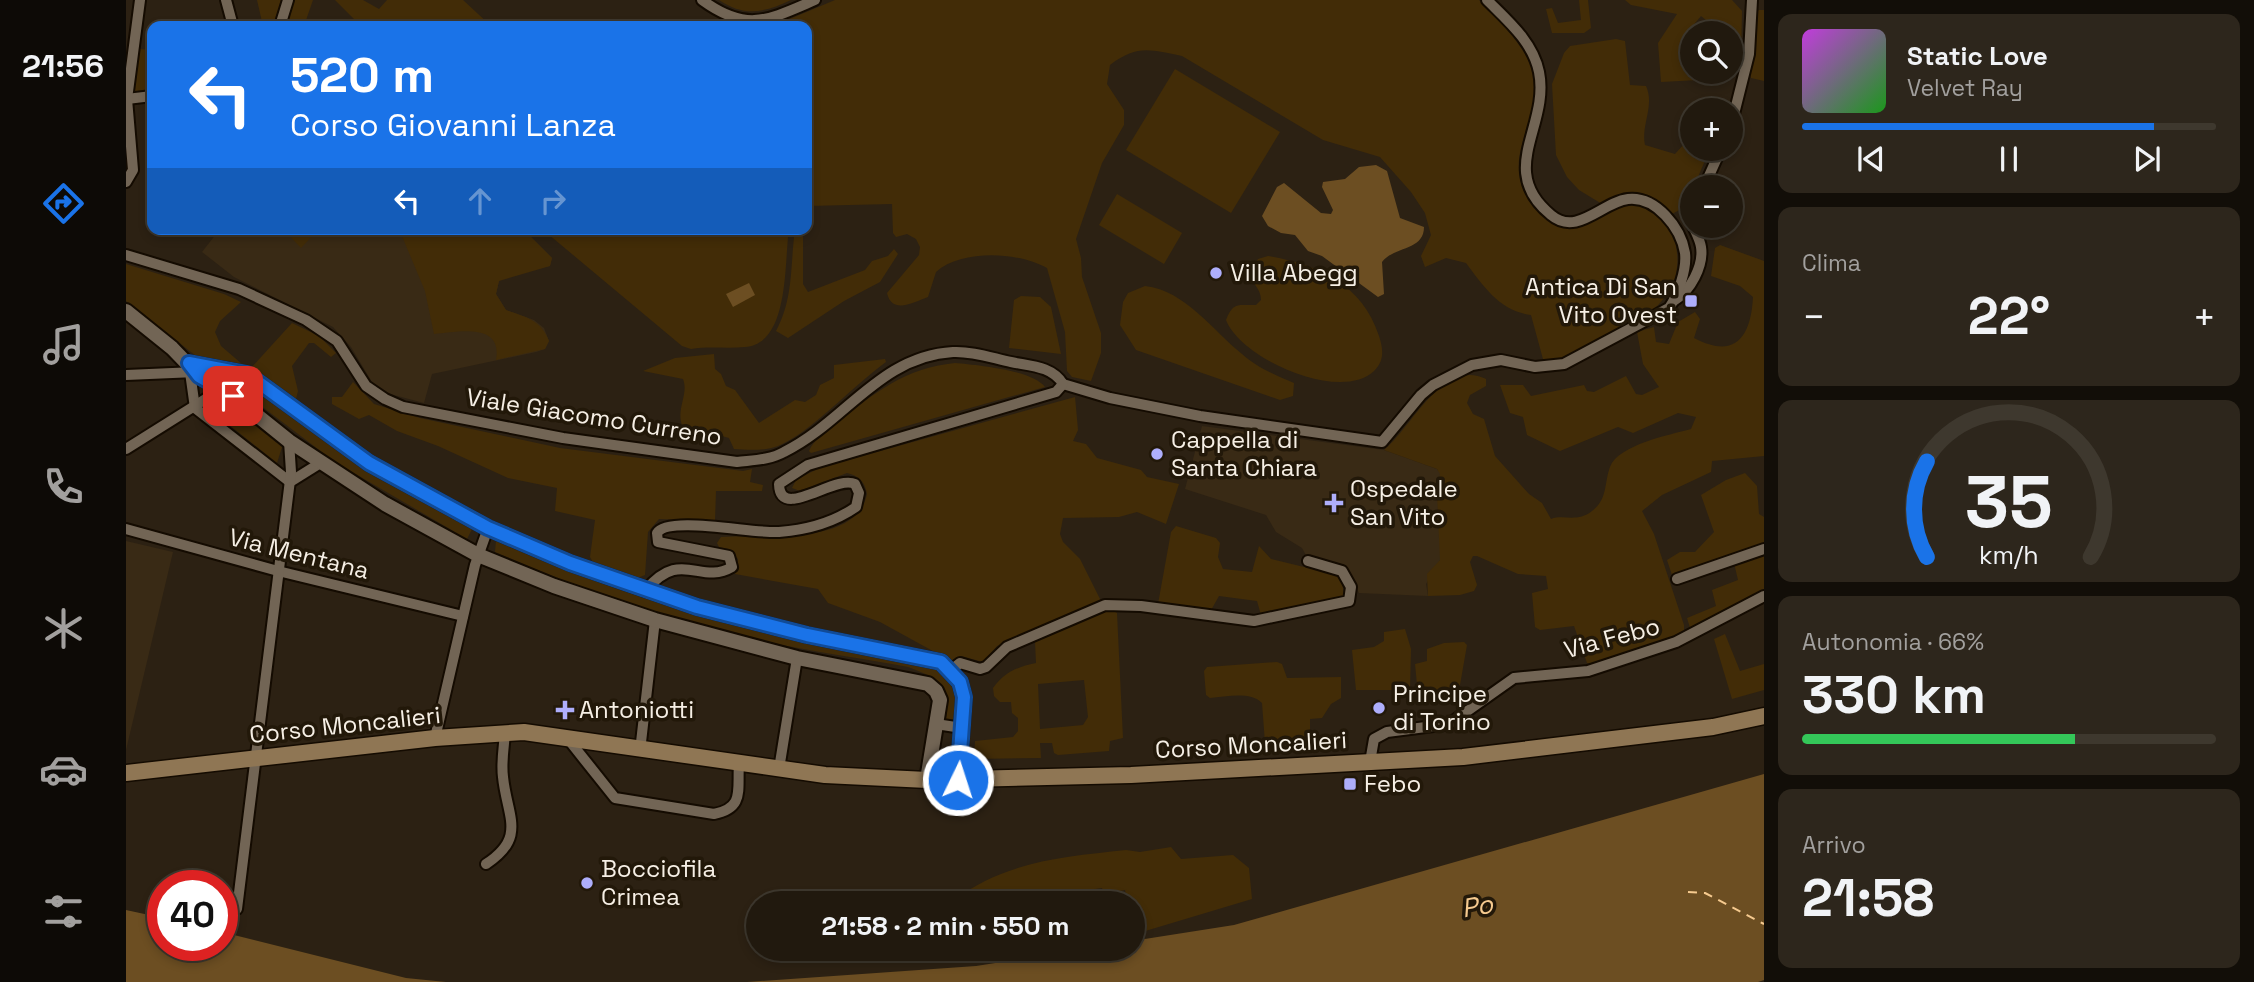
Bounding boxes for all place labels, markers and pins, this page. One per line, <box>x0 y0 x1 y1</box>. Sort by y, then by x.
place label: Villa Abegg <box>1230 257 1358 288</box>
marker: Villa Abegg <box>1208 265 1224 281</box>
place label: Antica Di San Vito Ovest <box>1525 271 1677 330</box>
marker: Antica Di San Vito Ovest <box>1683 293 1699 309</box>
pin <box>203 366 263 426</box>
place label: Cappella di Santa Chiara <box>1171 424 1317 483</box>
marker: Cappella di Santa Chiara <box>1149 446 1165 462</box>
place label: Ospedale San Vito <box>1350 473 1458 532</box>
marker: Ospedale San Vito <box>1324 493 1344 513</box>
place label: Principe di Torino <box>1393 678 1491 737</box>
place label: Antoniotti <box>579 694 694 725</box>
marker: Principe di Torino <box>1371 700 1387 716</box>
marker: Antoniotti <box>557 702 573 718</box>
place label: Febo <box>1364 768 1421 799</box>
marker: Febo <box>1342 776 1358 792</box>
place label: Bocciofila Crimea <box>601 853 716 912</box>
marker: Bocciofila Crimea <box>579 875 595 891</box>

